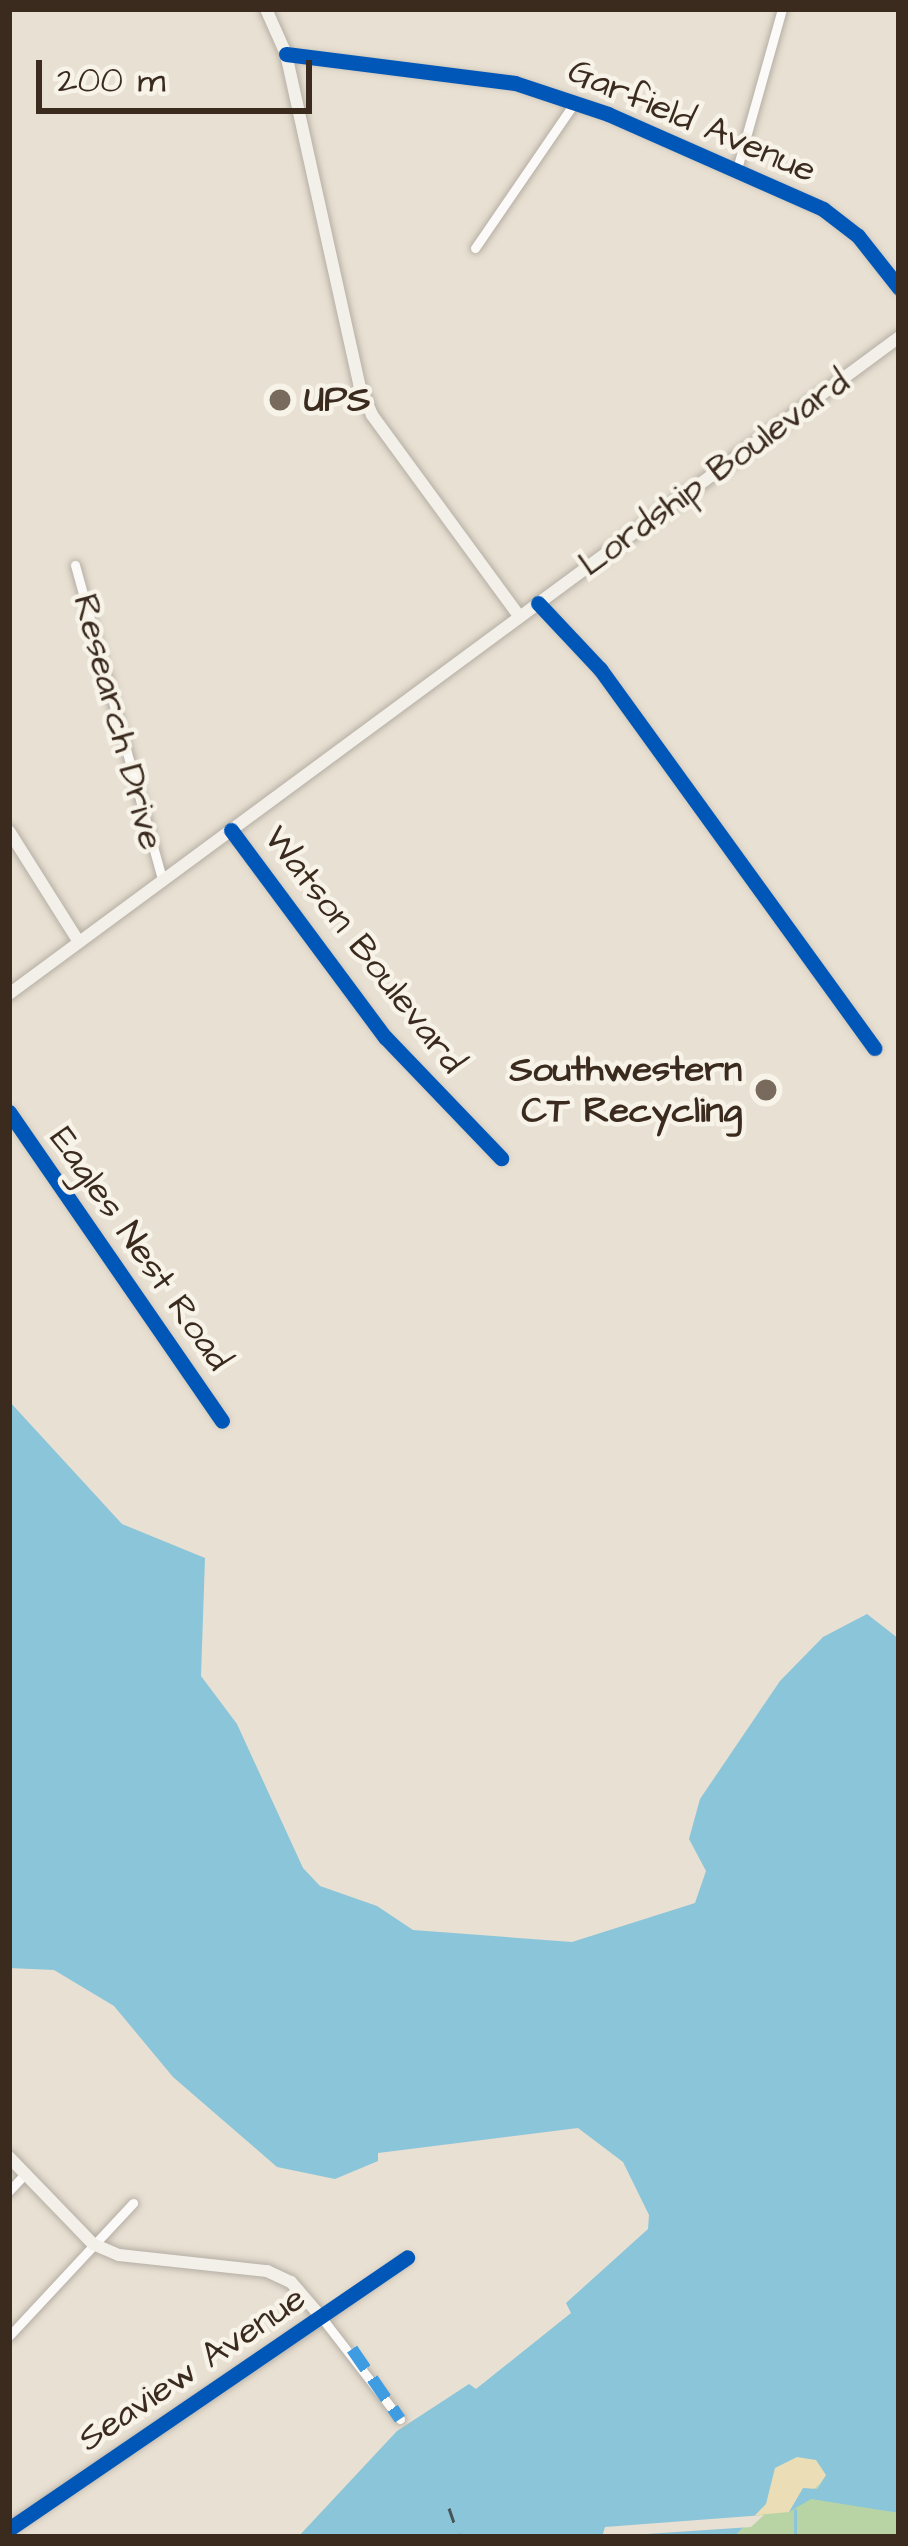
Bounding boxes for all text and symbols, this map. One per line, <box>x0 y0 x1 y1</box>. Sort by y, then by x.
scale bar <box>42 36 318 110</box>
street label: Garfield Avenue <box>562 49 822 193</box>
text: 200 m <box>57 55 165 106</box>
street label: Lordship Boulevard <box>570 360 858 586</box>
place label: UPS <box>304 378 370 422</box>
marker: UPS <box>267 387 293 413</box>
street label: Research Drive <box>63 590 173 854</box>
street label: Watson Boulevard <box>254 818 474 1082</box>
place label: Southwestern CT Recycling <box>509 1047 742 1132</box>
marker: Southwestern CT Recycling <box>753 1077 779 1103</box>
street label: Eagles Nest Road <box>40 1119 240 1379</box>
street label: Seaview Avenue <box>70 2277 314 2461</box>

